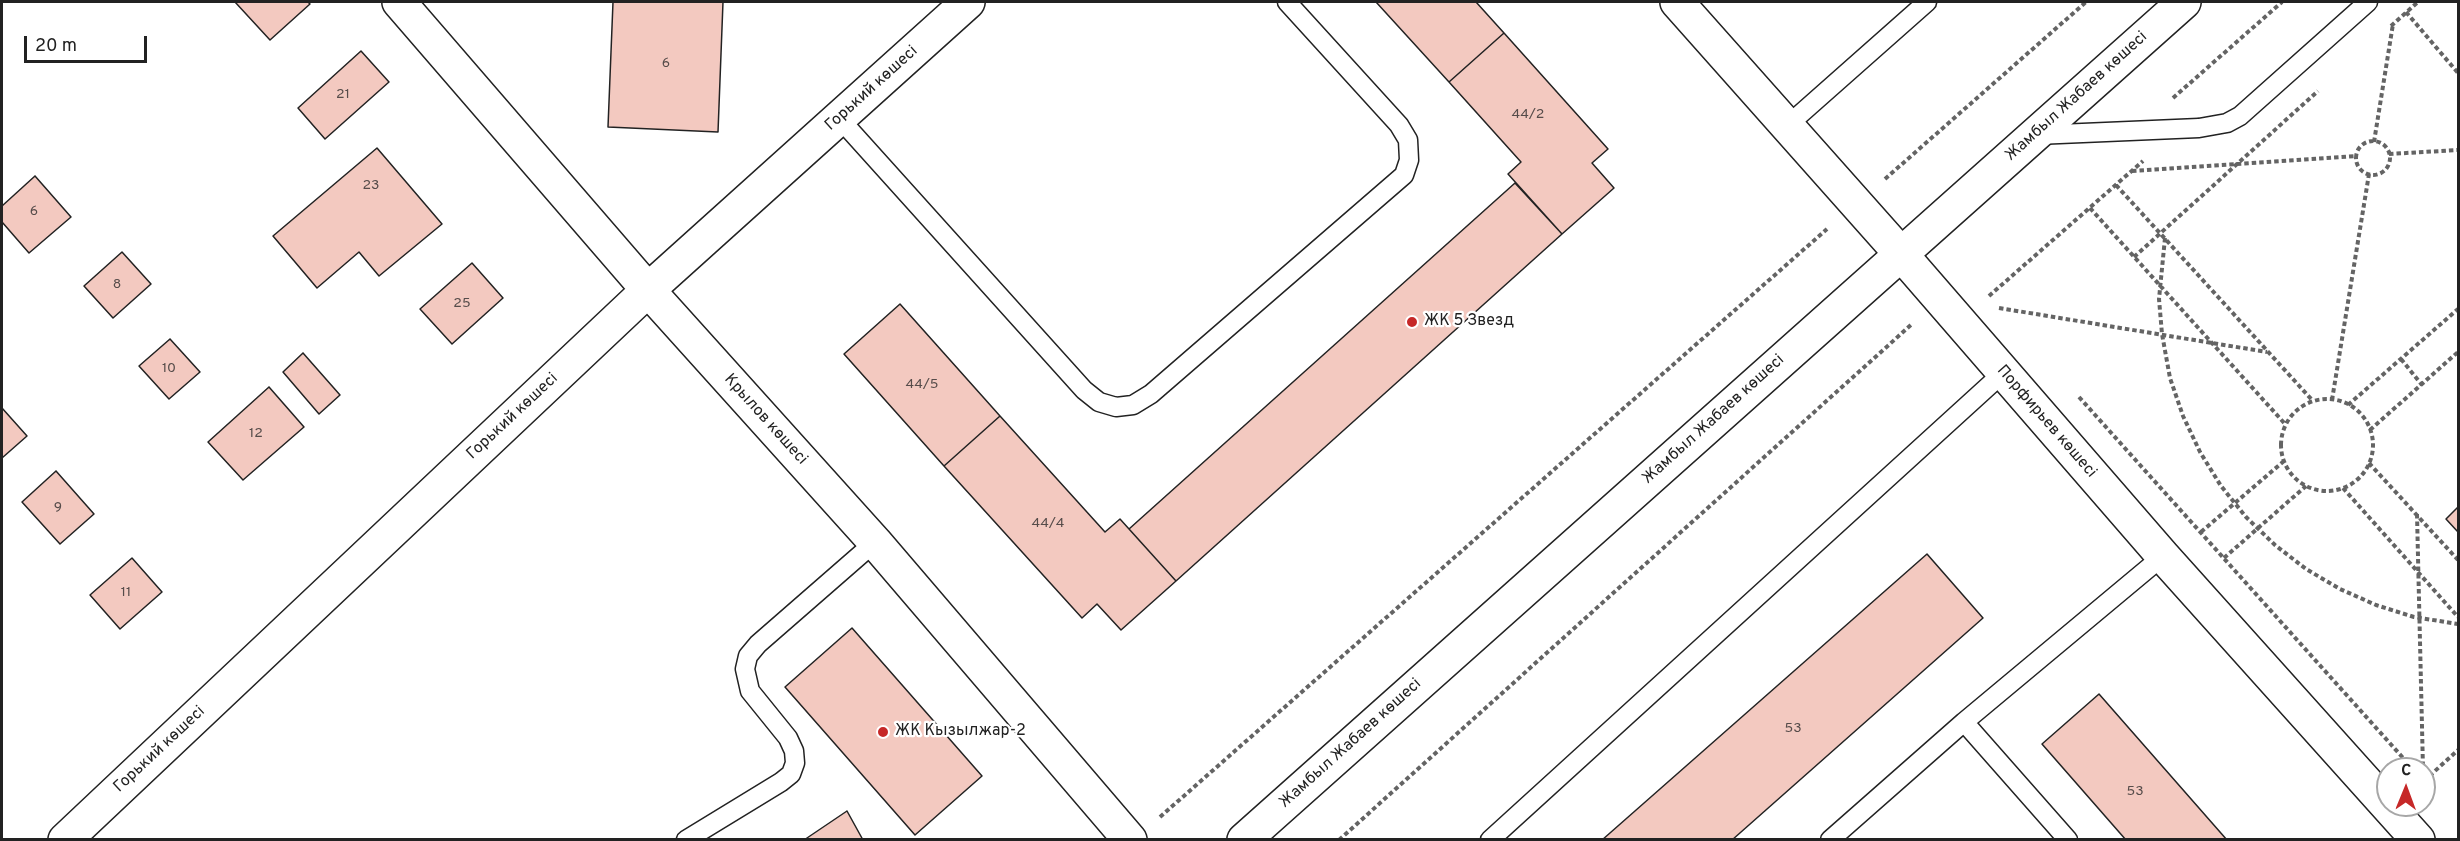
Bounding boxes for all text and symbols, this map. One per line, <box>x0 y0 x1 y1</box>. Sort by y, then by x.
scale bar <box>27 24 150 62</box>
street label: Жамбыл Жабаев көшесі <box>2002 28 2152 166</box>
text: 20 m <box>35 35 77 58</box>
street label: Горький көшесі <box>822 42 922 136</box>
house number: 6 <box>662 56 670 72</box>
house number: 21 <box>336 87 350 103</box>
house number: 44/2 <box>1512 107 1544 123</box>
house number: 23 <box>363 178 379 194</box>
house number: 6 <box>30 204 38 220</box>
house number: 8 <box>113 277 121 293</box>
house number: 25 <box>453 296 471 312</box>
place label: ЖК 5 Звезд <box>1424 312 1514 332</box>
marker: ЖК 5 Звезд <box>1405 315 1419 329</box>
street label: Жамбыл Жабаев көшесі <box>1639 351 1789 489</box>
house number: 10 <box>162 361 176 377</box>
street label: Порфирьев көшесі <box>1992 362 2100 482</box>
street label: Горький көшесі <box>463 370 563 464</box>
street label: Крылов көшесі <box>719 371 811 469</box>
house number: 44/5 <box>906 377 938 393</box>
house number: 12 <box>249 426 263 442</box>
house number: 9 <box>54 500 62 516</box>
house number: 44/4 <box>1032 516 1064 532</box>
house number: 11 <box>121 585 131 601</box>
street label: Жамбыл Жабаев көшесі <box>1276 675 1426 813</box>
street label: Горький көшесі <box>110 703 210 797</box>
house number: 53 <box>1784 721 1802 737</box>
place label: ЖК Кызылжар-2 <box>895 722 1026 742</box>
marker: ЖК Кызылжар-2 <box>876 725 890 739</box>
north arrow <box>2376 757 2436 817</box>
text: С <box>2401 761 2412 781</box>
house number: 53 <box>2126 784 2144 800</box>

